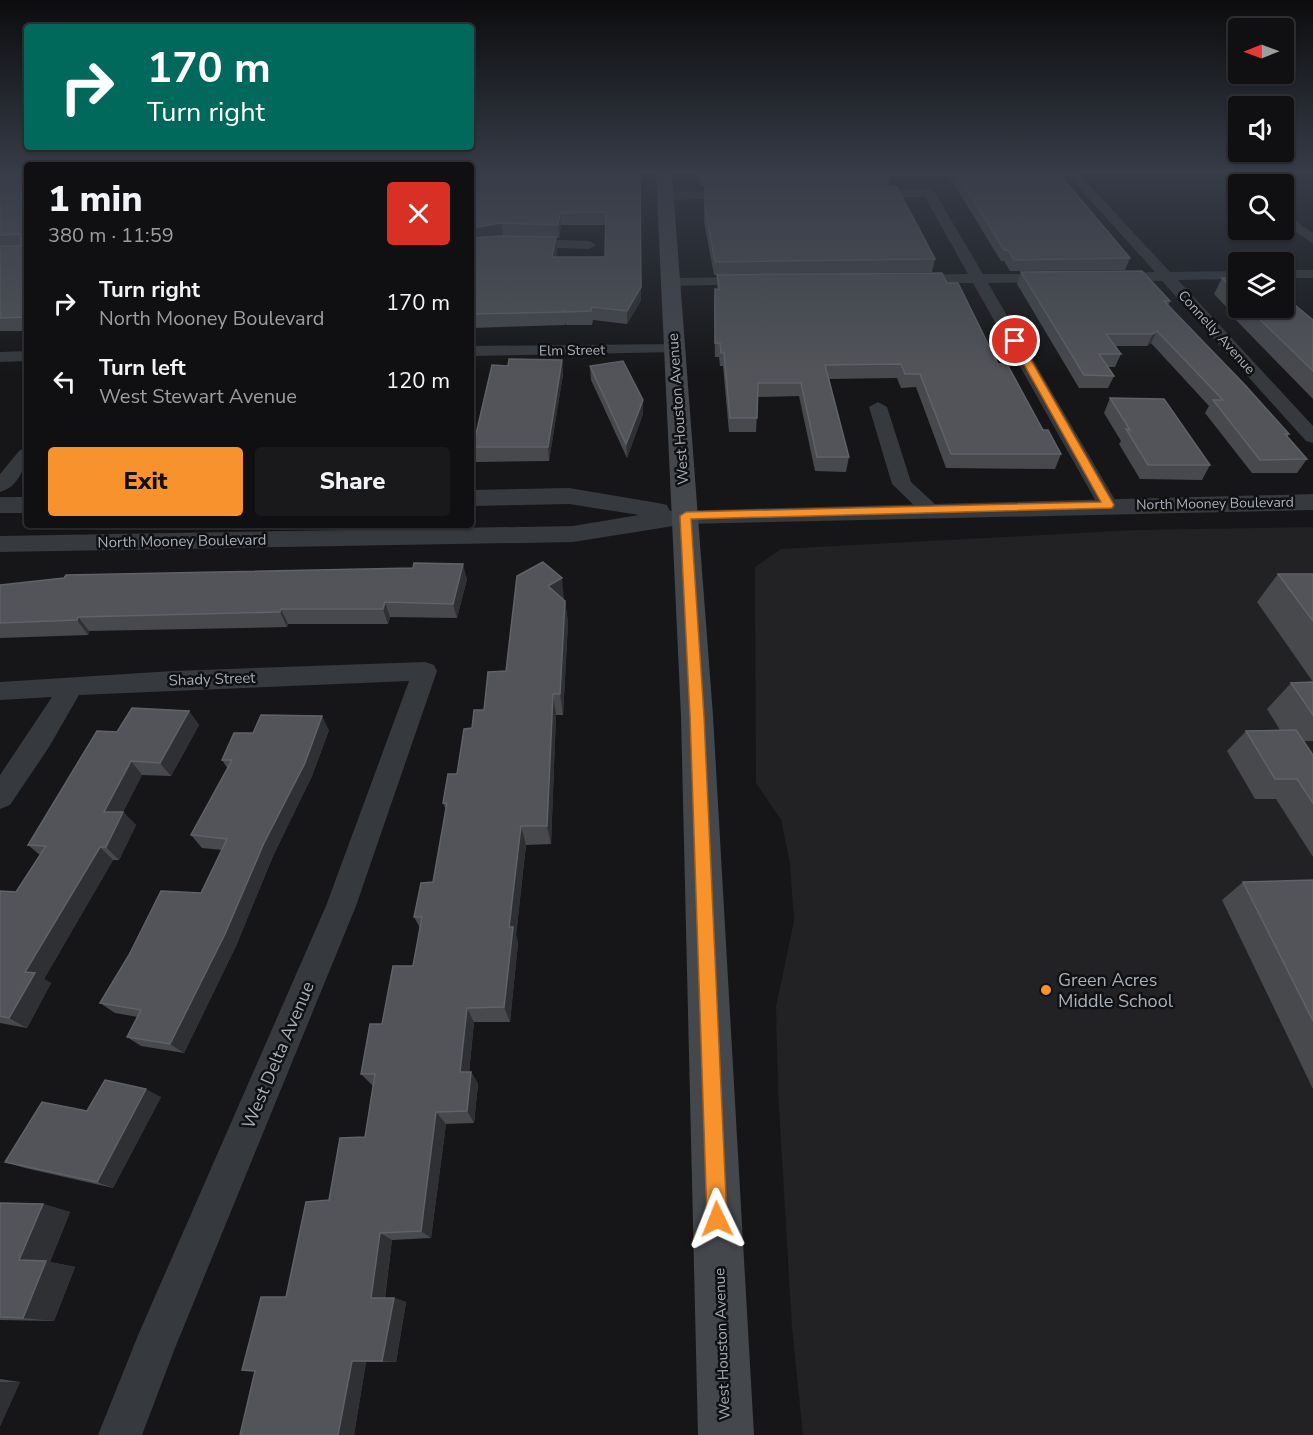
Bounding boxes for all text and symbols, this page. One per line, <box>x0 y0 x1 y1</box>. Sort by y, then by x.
north arrow <box>1228 18 1294 84</box>
map controls <box>1228 18 1294 318</box>
text: 170 m <box>147 40 271 97</box>
icon: right <box>48 48 126 126</box>
text: Turn right <box>147 94 265 131</box>
button: sound <box>1228 96 1294 162</box>
button: search <box>1228 174 1294 240</box>
text: 1 min <box>48 175 143 224</box>
button: close <box>387 182 450 245</box>
text: 380 m · 11:59 <box>48 222 174 249</box>
button: layers <box>1228 252 1294 318</box>
text: Turn right <box>99 275 200 305</box>
street label: Connelly Avenue <box>1174 286 1259 378</box>
icon: right <box>48 287 81 320</box>
text: 170 m <box>386 288 450 318</box>
text: North Mooney Boulevard <box>99 305 324 332</box>
pin <box>989 315 1040 366</box>
icon: arrive <box>998 324 1031 357</box>
street label: West Houston Avenue <box>663 332 693 486</box>
street label: Elm Street <box>539 340 605 361</box>
text: Turn left <box>99 353 186 383</box>
icon: left <box>48 365 81 398</box>
text: 120 m <box>386 366 450 396</box>
text: West Stewart Avenue <box>99 383 297 410</box>
button: Exit <box>48 447 243 516</box>
button: Share <box>255 447 450 516</box>
street label: North Mooney Boulevard <box>1136 493 1294 514</box>
street label: North Mooney Boulevard <box>97 530 267 552</box>
street label: Shady Street <box>168 667 257 691</box>
place label: Green Acres Middle School <box>1058 968 1174 1013</box>
street label: West Delta Avenue <box>236 978 320 1132</box>
marker: Green Acres Middle School <box>1039 983 1053 997</box>
position arrow <box>685 1187 749 1251</box>
street label: West Houston Avenue <box>709 1268 735 1420</box>

